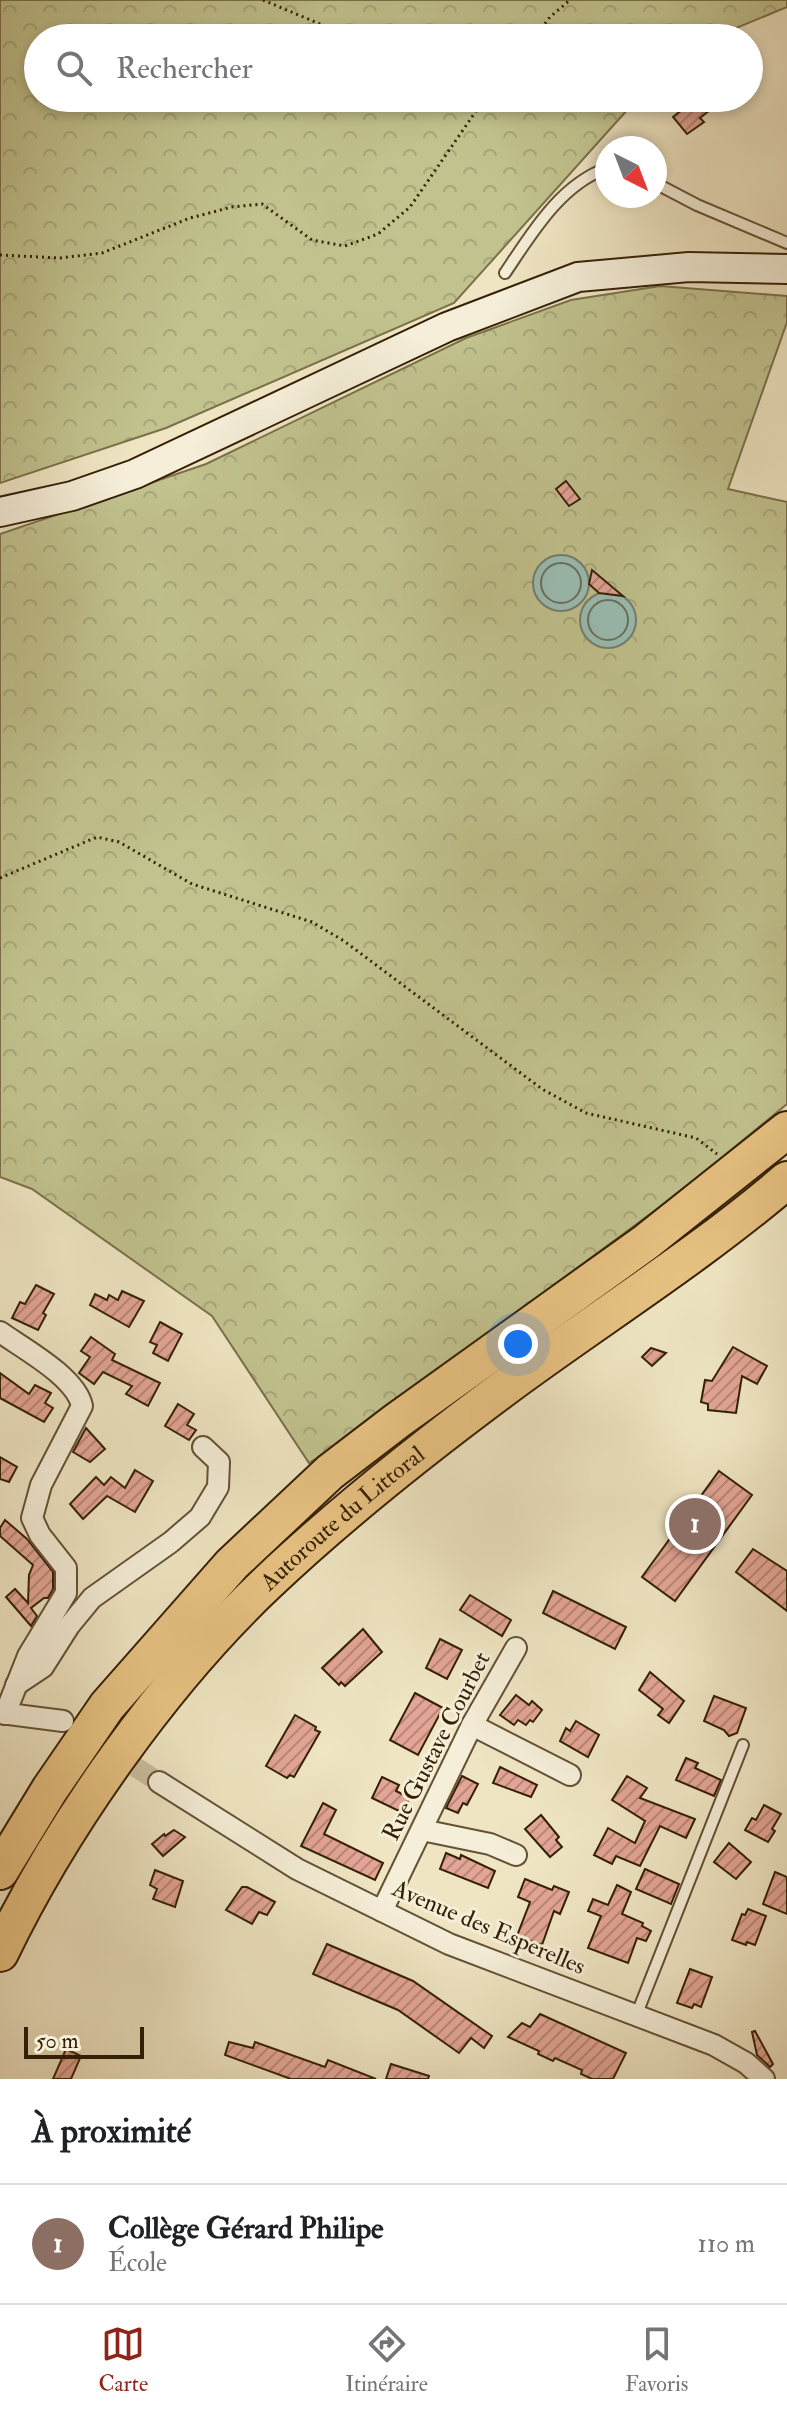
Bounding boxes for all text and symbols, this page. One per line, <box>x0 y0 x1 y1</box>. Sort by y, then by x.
search box <box>24 24 763 112</box>
icon: search <box>52 46 96 90</box>
text: Rechercher <box>116 50 253 87</box>
north arrow <box>595 136 667 208</box>
your location <box>498 1324 538 1364</box>
street label: Autoroute du Littoral <box>253 1439 431 1598</box>
pin: 1 <box>669 1494 721 1554</box>
street label: Rue Gustave Courbet <box>375 1646 498 1846</box>
street label: Avenue des Esperelles <box>387 1872 590 1982</box>
scale bar <box>24 2023 144 2059</box>
text: 50 m <box>36 2027 78 2055</box>
text: À proximité <box>32 2110 191 2153</box>
text: Collège Gérard Philipe <box>108 2210 384 2247</box>
text: 1 <box>53 2228 63 2260</box>
text: 110 m <box>698 2228 755 2260</box>
text: École <box>108 2247 167 2279</box>
tab: Carte <box>99 2322 148 2398</box>
tab: Itinéraire <box>345 2322 428 2398</box>
tab: Favoris <box>625 2322 688 2398</box>

